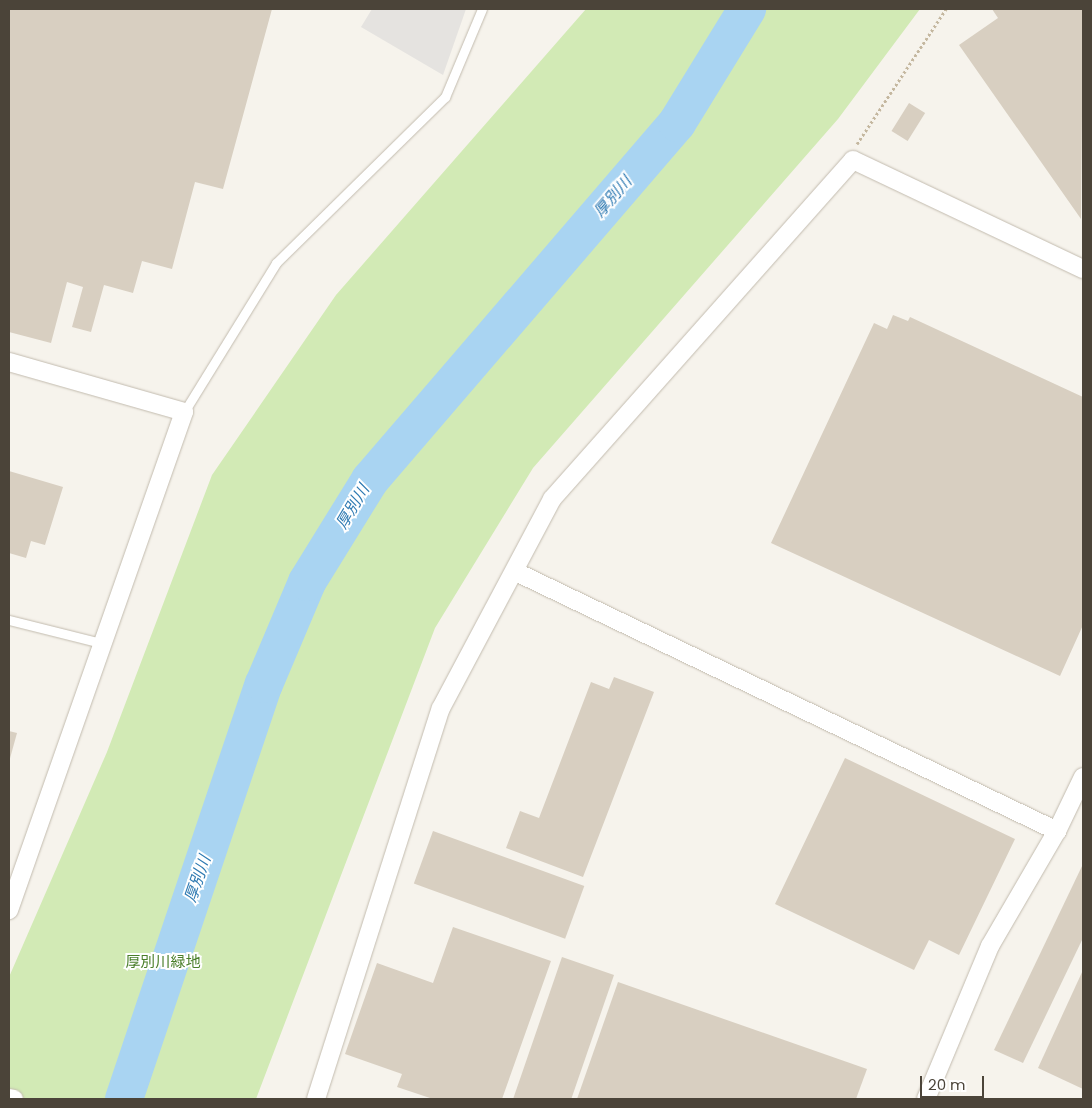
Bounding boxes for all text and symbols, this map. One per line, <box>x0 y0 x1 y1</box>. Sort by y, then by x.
water label: 厚別川 <box>590 173 636 221</box>
water label: 厚別川 <box>332 481 374 533</box>
water label: 厚別川 <box>181 853 215 905</box>
park label: 厚別川緑地 <box>126 953 200 971</box>
scale bar <box>922 1066 986 1098</box>
text: 20 m <box>928 1074 966 1095</box>

